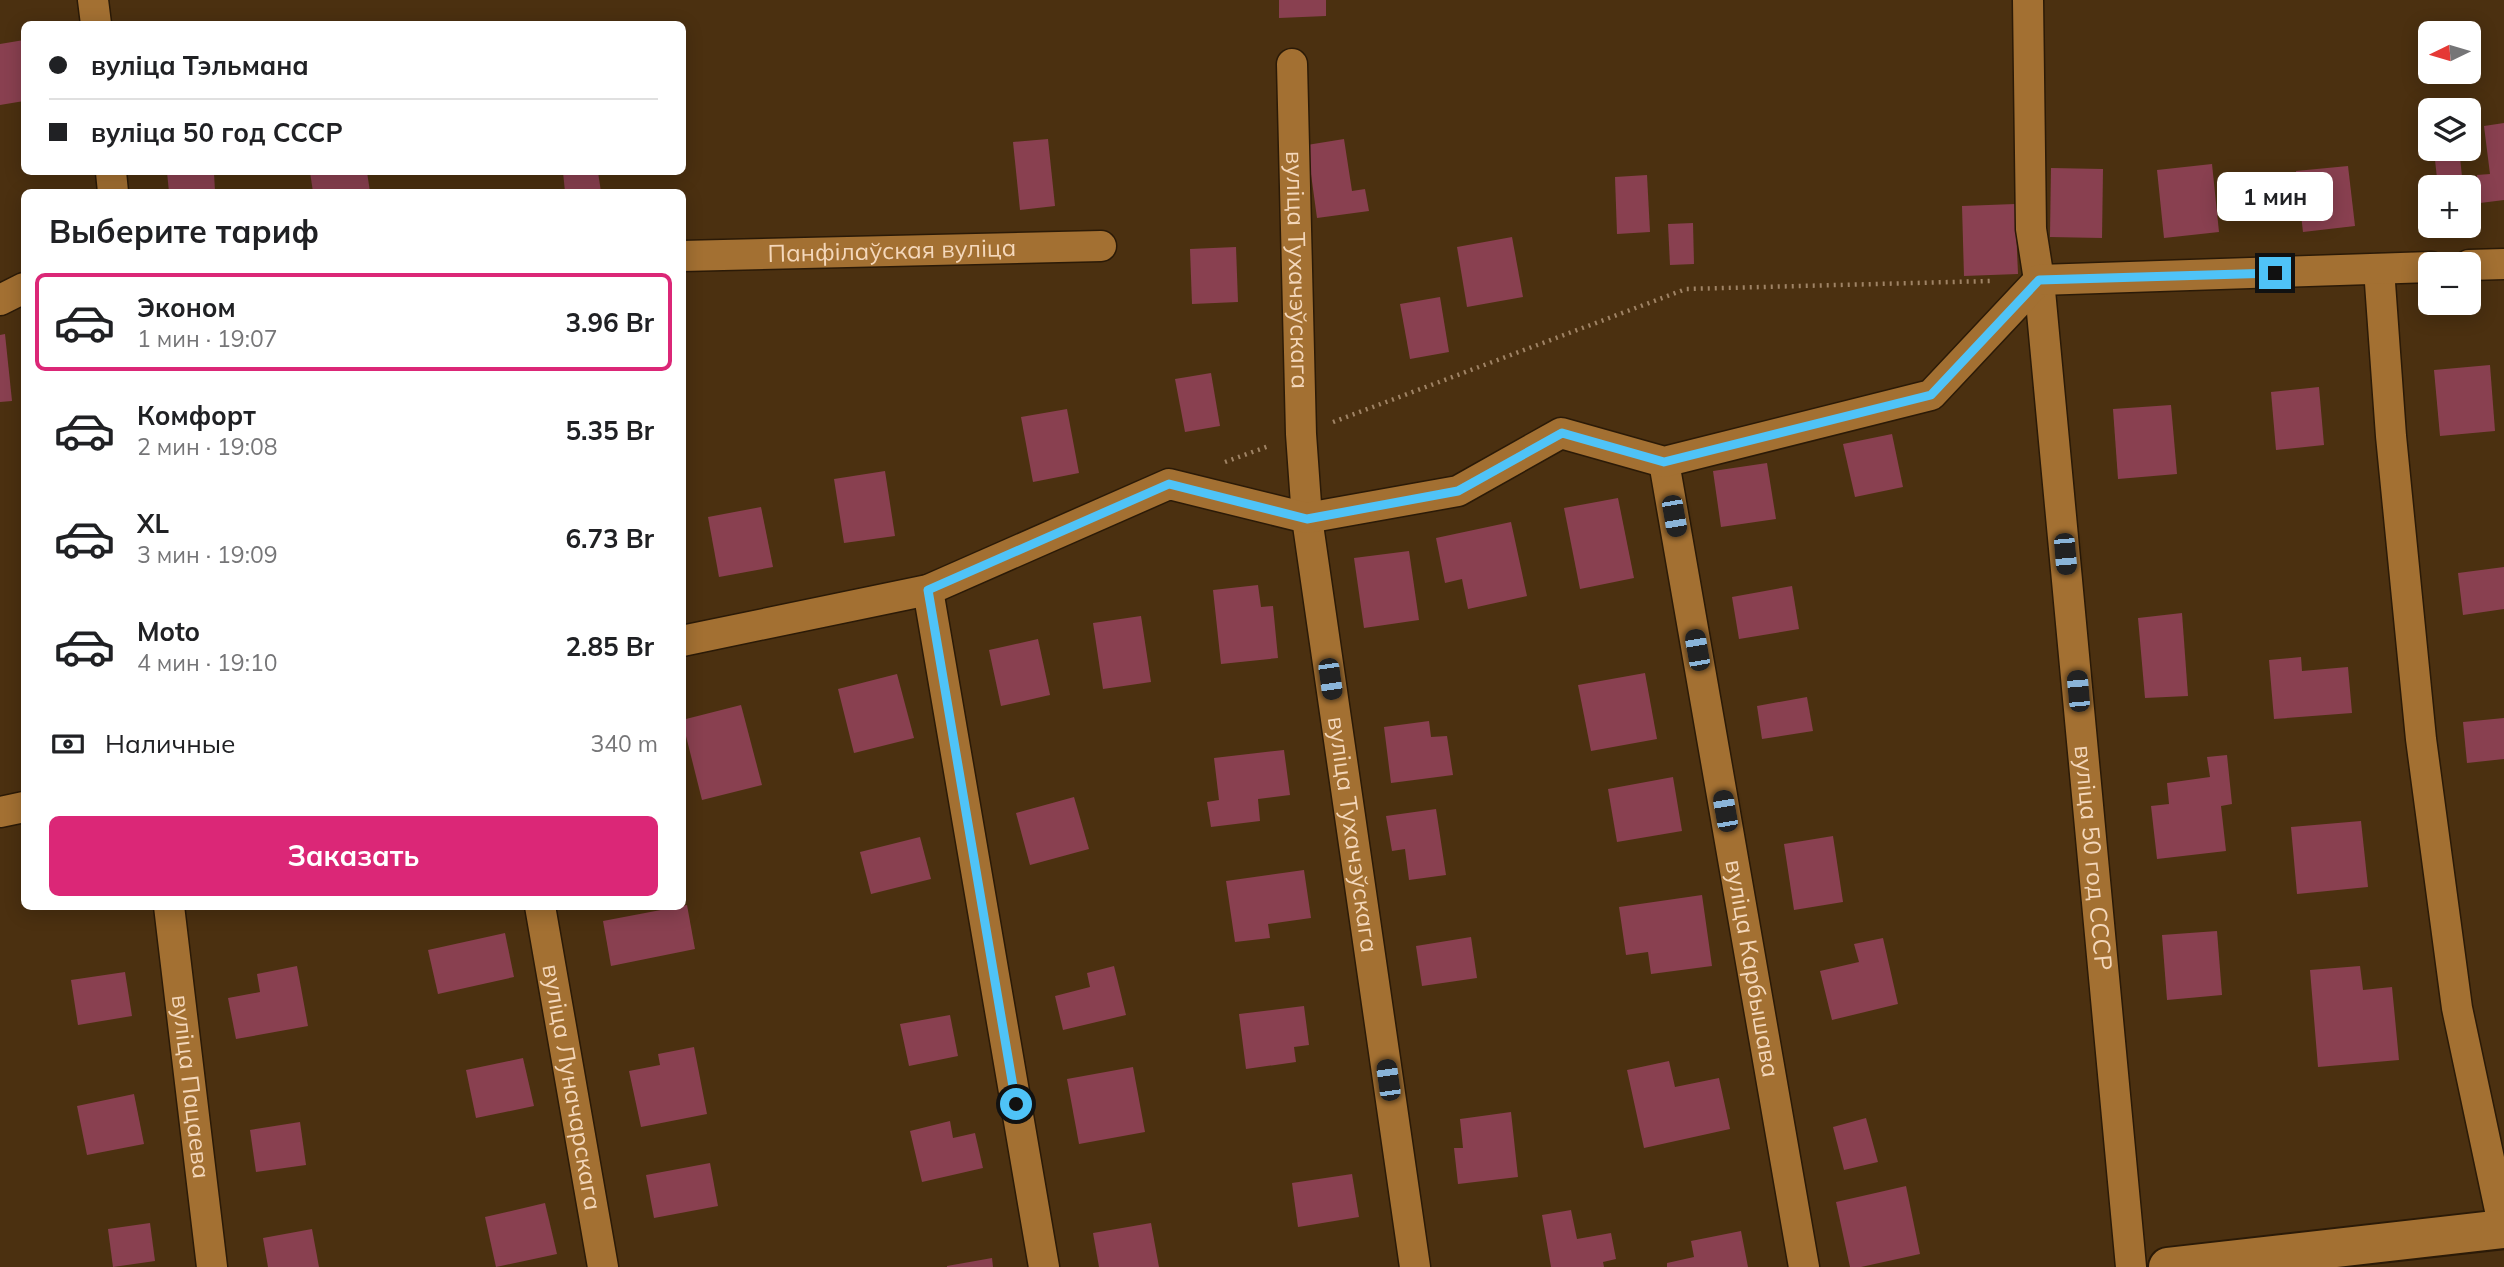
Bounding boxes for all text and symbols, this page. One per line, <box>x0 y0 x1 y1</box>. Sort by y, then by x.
north arrow <box>2418 21 2482 84</box>
map controls <box>2418 21 2481 315</box>
text: вуліца Тэльмана <box>91 49 309 82</box>
button: layers <box>2418 98 2481 161</box>
text: вуліца 50 год СССР <box>91 116 343 149</box>
street label: вуліца Тухачэўскага <box>1280 150 1316 389</box>
callout: 1 мин <box>2217 172 2333 220</box>
button: + <box>2418 175 2481 238</box>
text: 1 мин <box>2243 182 2307 211</box>
text: Выберите тариф <box>49 211 319 251</box>
street label: Панфілаўская вуліца <box>767 232 1017 268</box>
button: − <box>2418 252 2481 315</box>
route end <box>2259 257 2291 289</box>
icon: car <box>53 291 116 354</box>
text: Эконом <box>137 291 236 324</box>
text: 3.96 Br <box>565 306 654 339</box>
text: 1 мин · 19:07 <box>137 324 277 353</box>
icon: car <box>53 399 116 462</box>
text: Комфорт <box>137 399 256 432</box>
text: 5.35 Br <box>565 414 654 447</box>
text: 2 мин · 19:08 <box>137 432 277 461</box>
car <box>1661 493 1688 539</box>
icon: car <box>53 507 116 570</box>
text: XL <box>137 507 169 540</box>
text: 6.73 Br <box>565 522 654 555</box>
car <box>2053 532 2078 576</box>
text: 3 мин · 19:09 <box>137 540 277 569</box>
icon: car <box>53 615 116 678</box>
text: Moto <box>137 615 200 648</box>
car <box>1684 627 1711 673</box>
text: 2.85 Br <box>565 630 654 663</box>
text: 4 мин · 19:10 <box>137 648 277 677</box>
car <box>1317 657 1344 701</box>
car <box>2066 669 2091 713</box>
street label: вуліца Тухачэўскага <box>1322 714 1385 954</box>
icon: cash <box>49 725 87 763</box>
text: Наличные <box>105 727 235 760</box>
text: 340 m <box>590 729 658 758</box>
street label: вуліца 50 год СССР <box>2068 744 2119 972</box>
car <box>1712 788 1739 834</box>
button: Заказать <box>49 816 658 896</box>
street label: вуліца Карбышава <box>1719 857 1787 1079</box>
street label: вуліца Луначарскага <box>536 962 609 1213</box>
street label: вуліца Пацаева <box>166 993 217 1180</box>
car <box>1375 1058 1402 1102</box>
route start <box>1000 1088 1032 1120</box>

